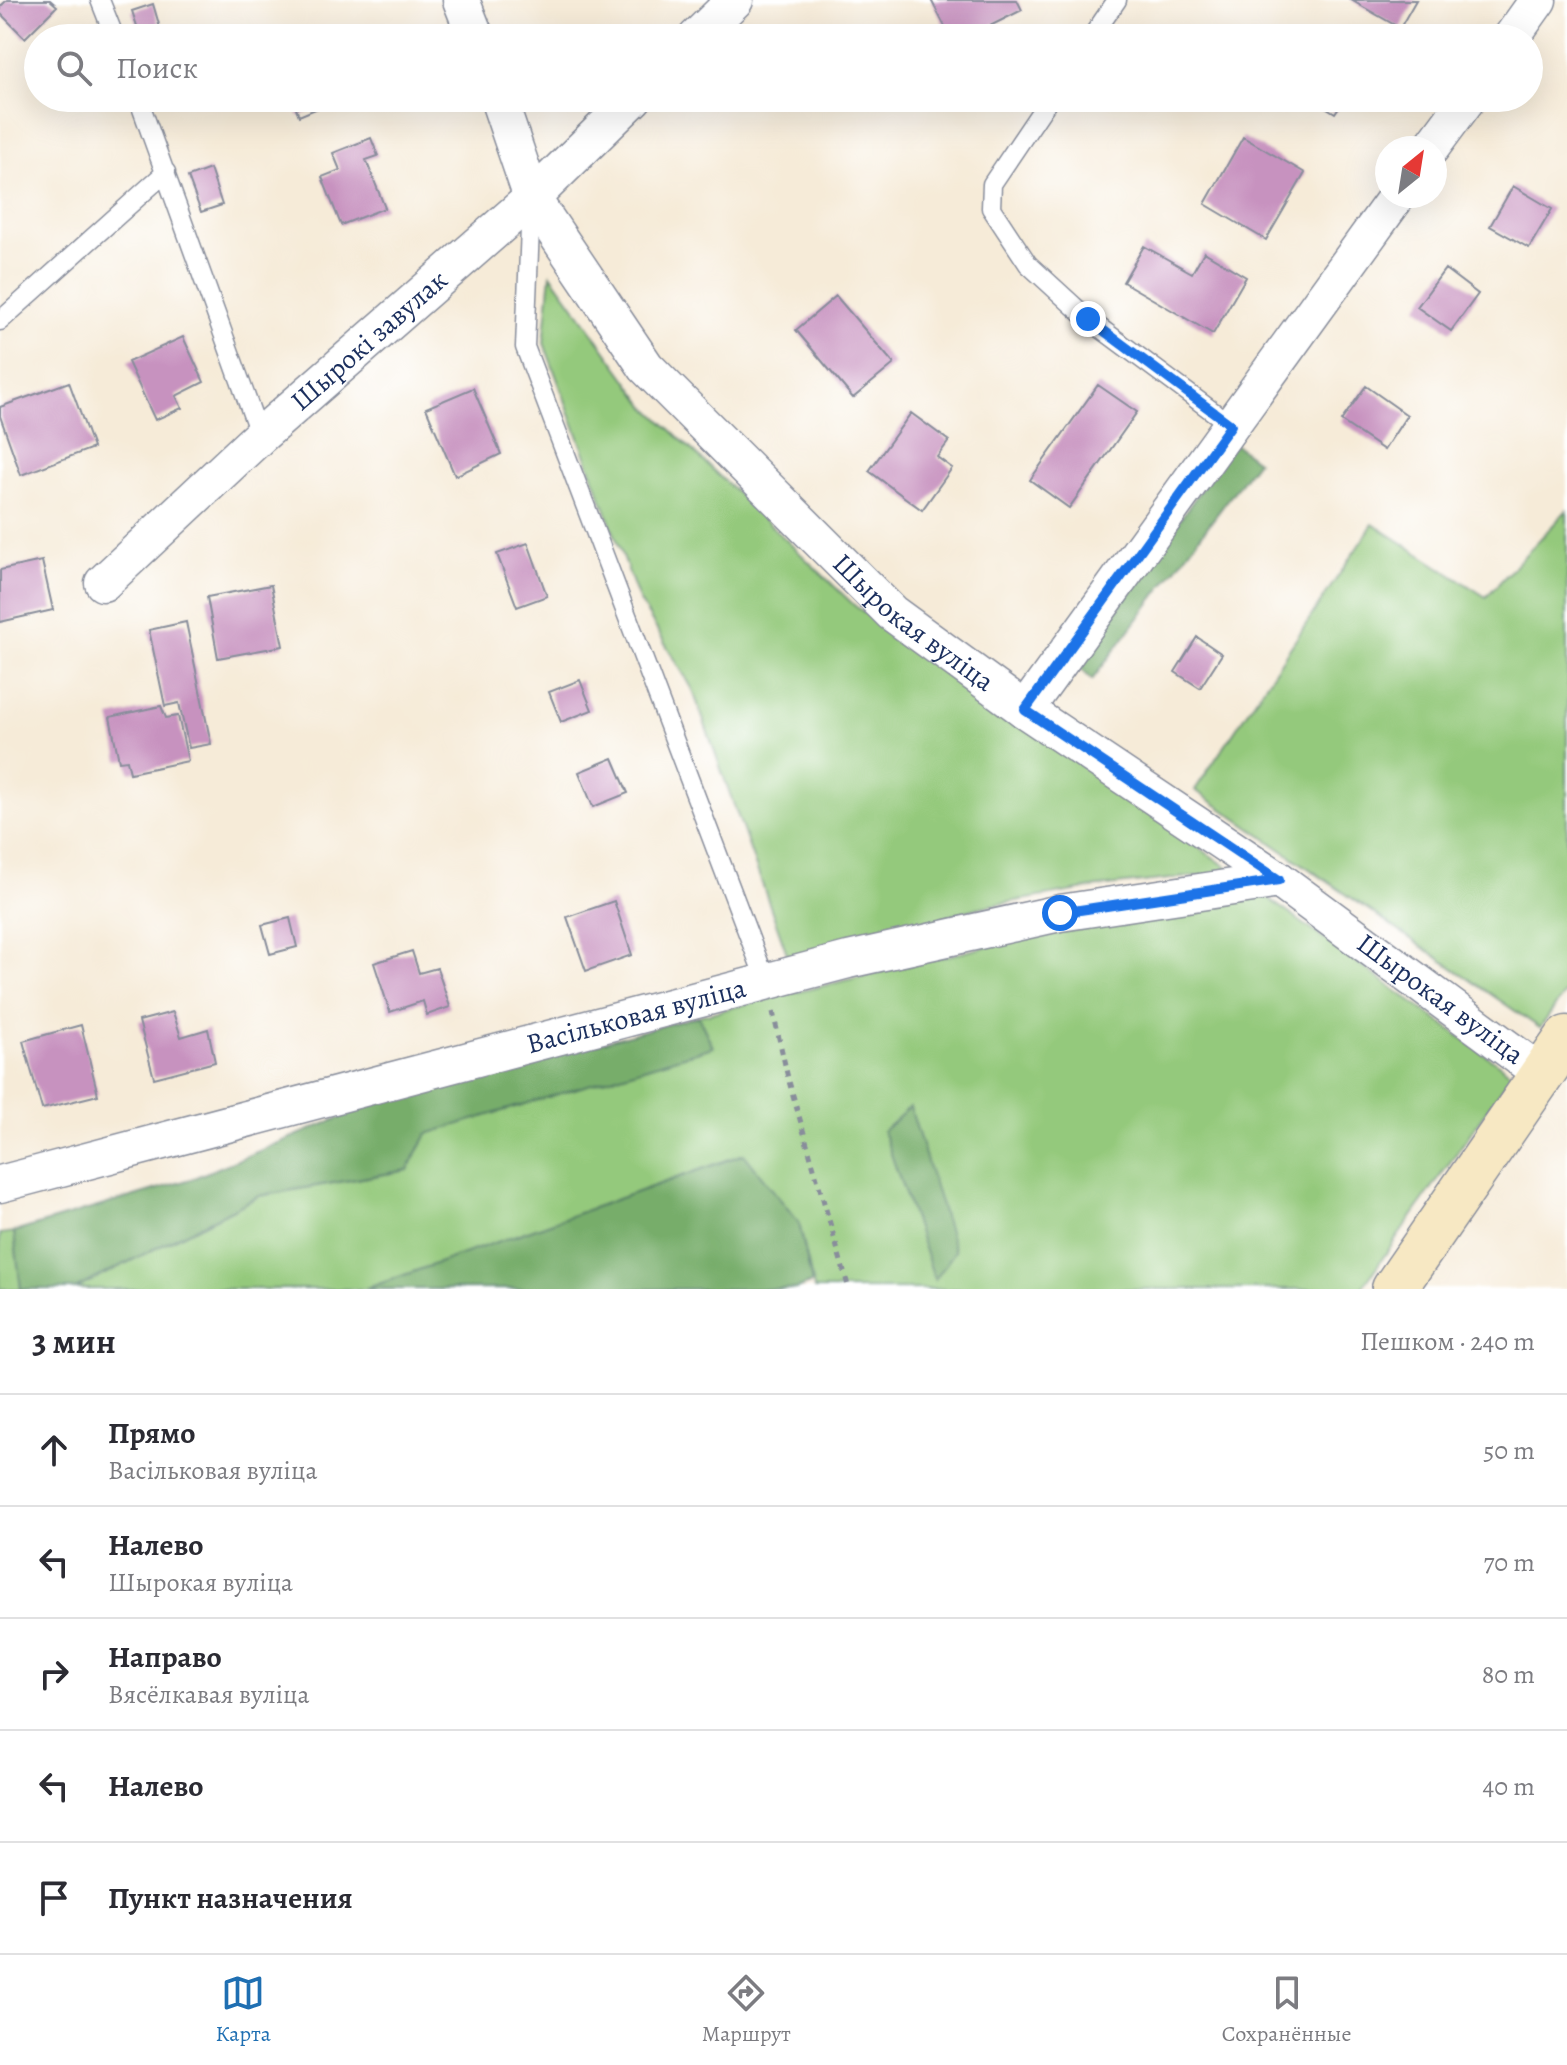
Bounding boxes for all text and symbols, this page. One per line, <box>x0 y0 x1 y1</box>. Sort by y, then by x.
search box <box>24 24 1543 112</box>
icon: search <box>52 46 96 90</box>
text: Поиск <box>116 48 198 88</box>
north arrow <box>1375 136 1447 208</box>
street label: Шырокі завулак <box>282 261 456 420</box>
route end <box>1070 301 1106 337</box>
street label: Шырокая вуліца <box>824 545 1002 700</box>
route start <box>1042 895 1078 931</box>
street label: Шырокая вуліца <box>1349 924 1532 1073</box>
street label: Васільковая вуліца <box>522 969 750 1063</box>
text: 3 мин <box>32 1318 116 1365</box>
text: Пешком · 240 m <box>1360 1324 1535 1359</box>
text: Прямо <box>108 1413 195 1453</box>
icon: ahead <box>32 1428 76 1472</box>
text: 50 m <box>1483 1433 1535 1468</box>
text: Васільковая вуліца <box>108 1453 317 1488</box>
text: Налево <box>108 1525 203 1565</box>
icon: left <box>32 1540 76 1584</box>
text: 70 m <box>1483 1545 1535 1580</box>
text: Шырокая вуліца <box>108 1565 293 1600</box>
text: Направо <box>108 1637 222 1677</box>
icon: right <box>32 1652 76 1696</box>
text: 80 m <box>1482 1657 1535 1692</box>
text: Вясёлкавая вуліца <box>108 1677 310 1712</box>
icon: left <box>32 1764 76 1808</box>
text: Налево <box>108 1766 203 1806</box>
text: 40 m <box>1483 1769 1535 1804</box>
icon: arrive <box>32 1876 76 1920</box>
text: Пункт назначения <box>108 1878 353 1918</box>
tab: Карта <box>215 1971 271 2049</box>
tab: Маршрут <box>702 1971 791 2049</box>
tab: Сохранённые <box>1222 1971 1352 2049</box>

